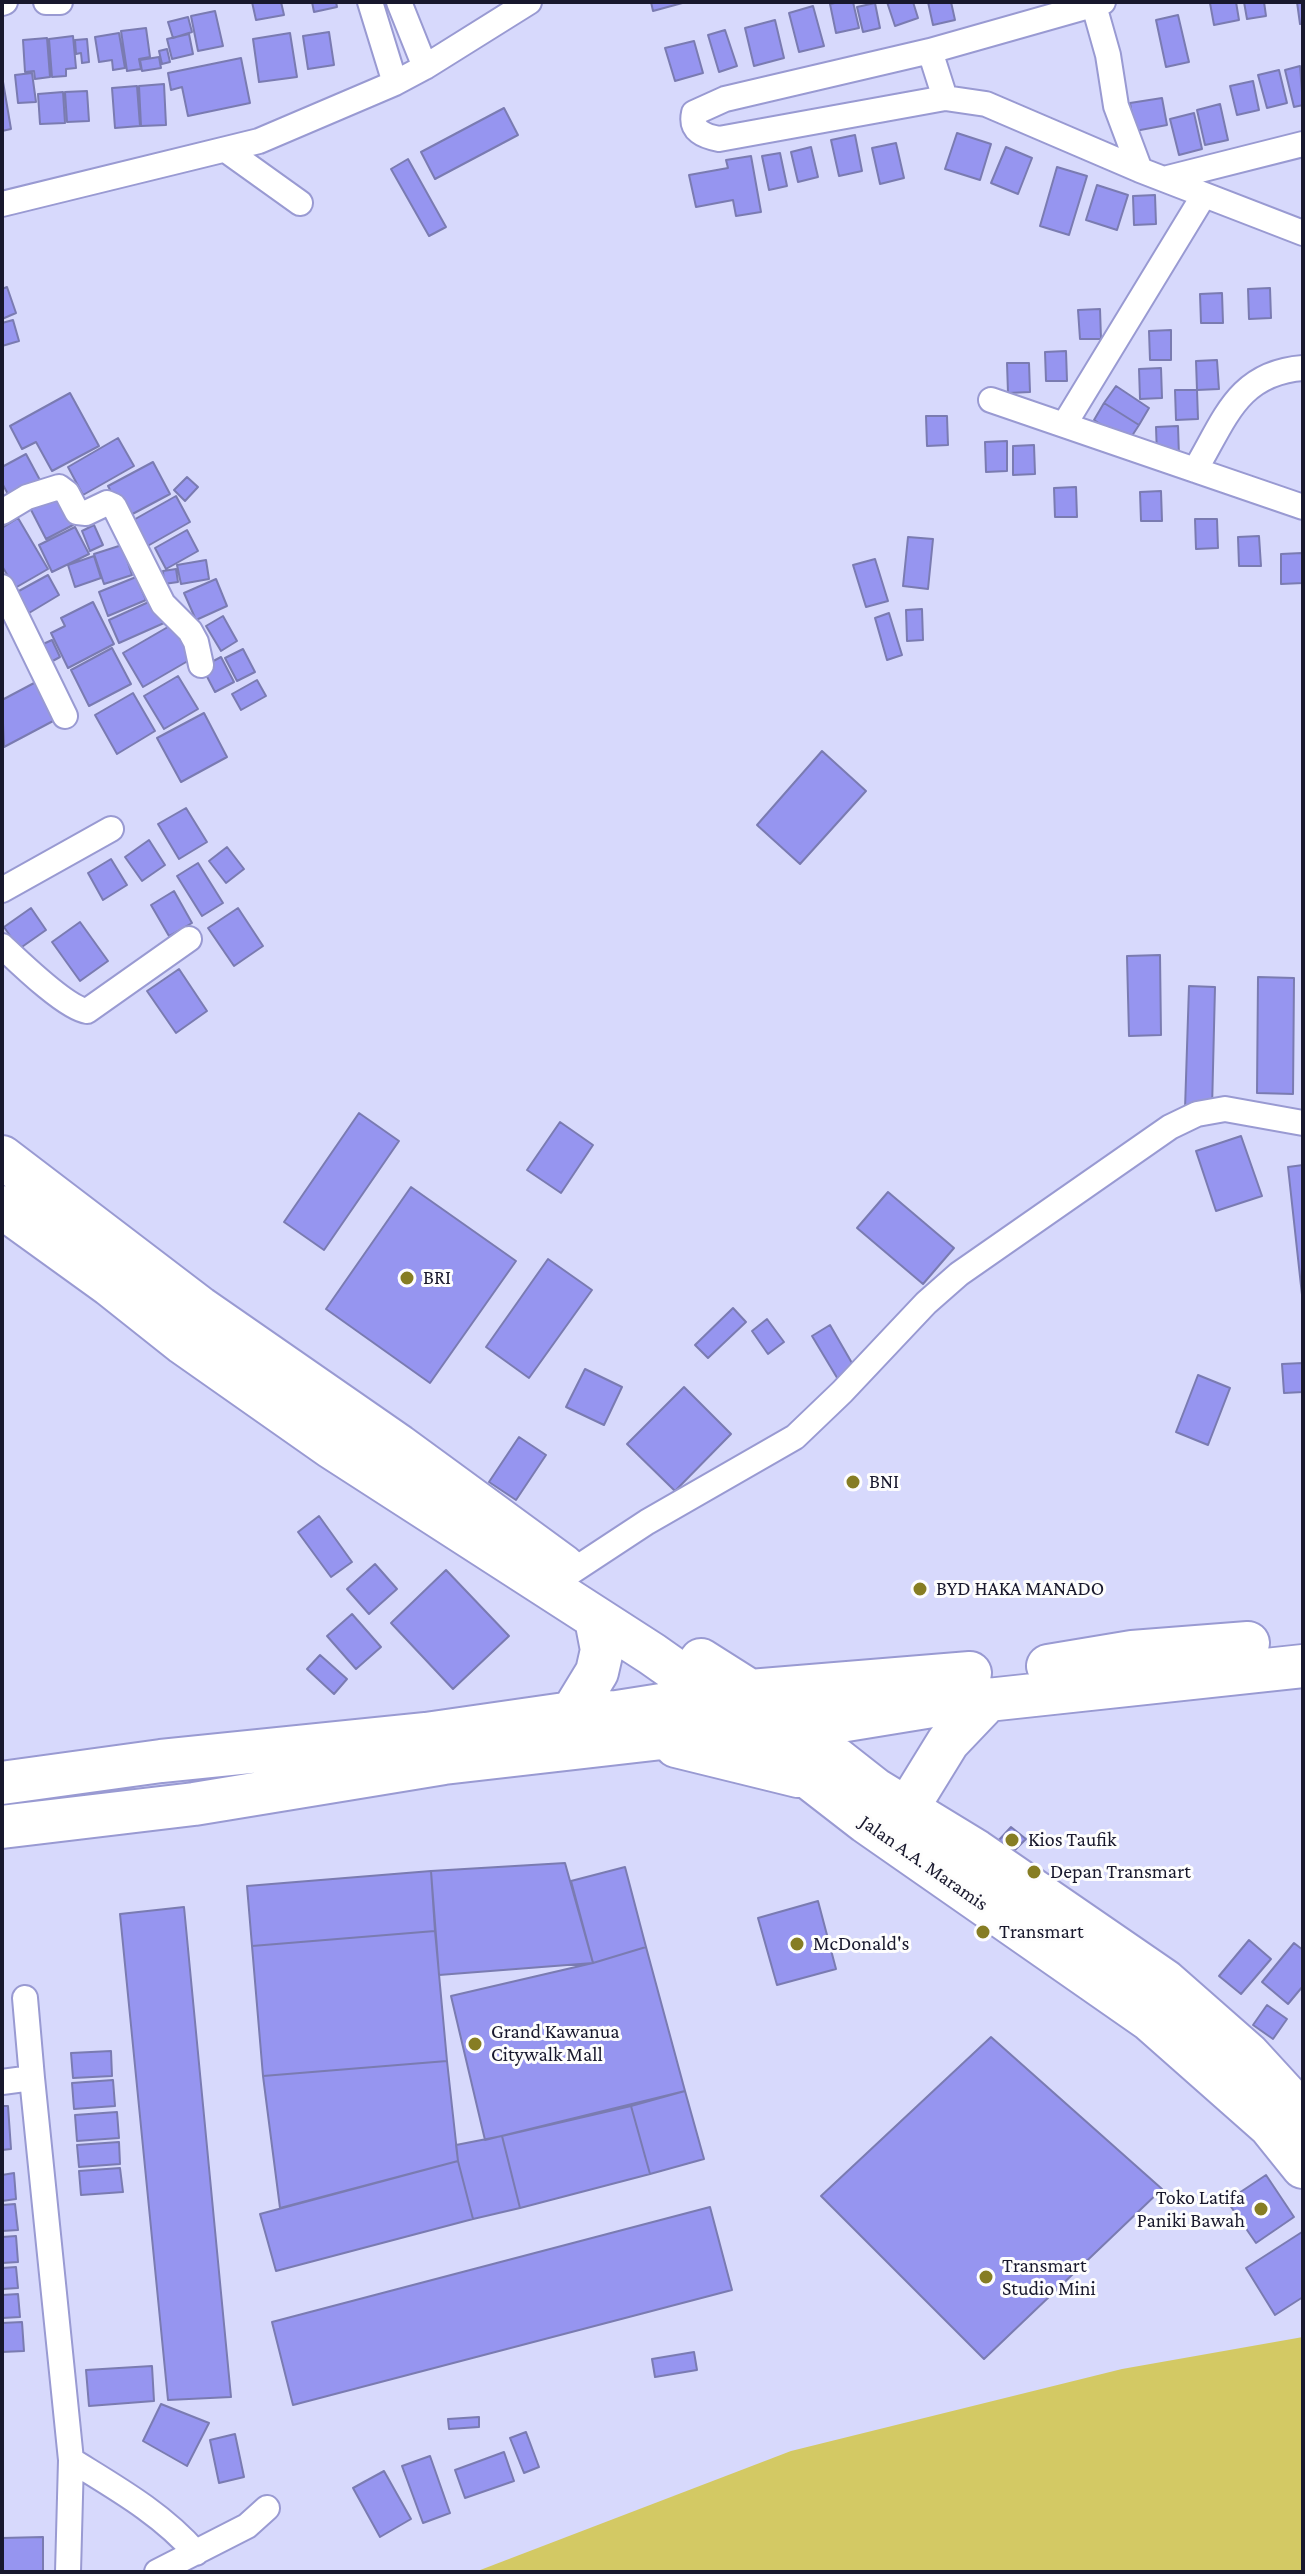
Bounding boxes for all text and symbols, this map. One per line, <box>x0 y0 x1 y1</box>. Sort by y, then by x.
place label: BRI <box>423 1266 451 1290</box>
marker: BRI <box>398 1269 416 1287</box>
place label: BNI <box>869 1470 899 1494</box>
marker: BNI <box>844 1473 862 1491</box>
place label: BYD HAKA MANADO <box>936 1577 1104 1601</box>
marker: BYD HAKA MANADO <box>911 1580 929 1598</box>
street label: Jalan A.A. Maramis <box>855 1810 993 1916</box>
place label: Kios Taufik <box>1028 1828 1117 1852</box>
marker: Kios Taufik <box>1003 1831 1021 1849</box>
place label: Depan Transmart <box>1050 1860 1191 1884</box>
marker: Depan Transmart <box>1025 1863 1043 1881</box>
place label: Transmart <box>999 1920 1084 1944</box>
marker: Transmart <box>974 1923 992 1941</box>
place label: McDonald's <box>813 1932 909 1956</box>
marker: McDonald's <box>788 1935 806 1953</box>
place label: Grand Kawanua Citywalk Mall <box>491 2020 620 2067</box>
marker: Grand Kawanua Citywalk Mall <box>466 2035 484 2053</box>
place label: Toko Latifa Paniki Bawah <box>1137 2186 1245 2233</box>
marker: Toko Latifa Paniki Bawah <box>1252 2200 1270 2218</box>
place label: Transmart Studio Mini <box>1002 2254 1096 2301</box>
marker: Transmart Studio Mini <box>977 2268 995 2286</box>

